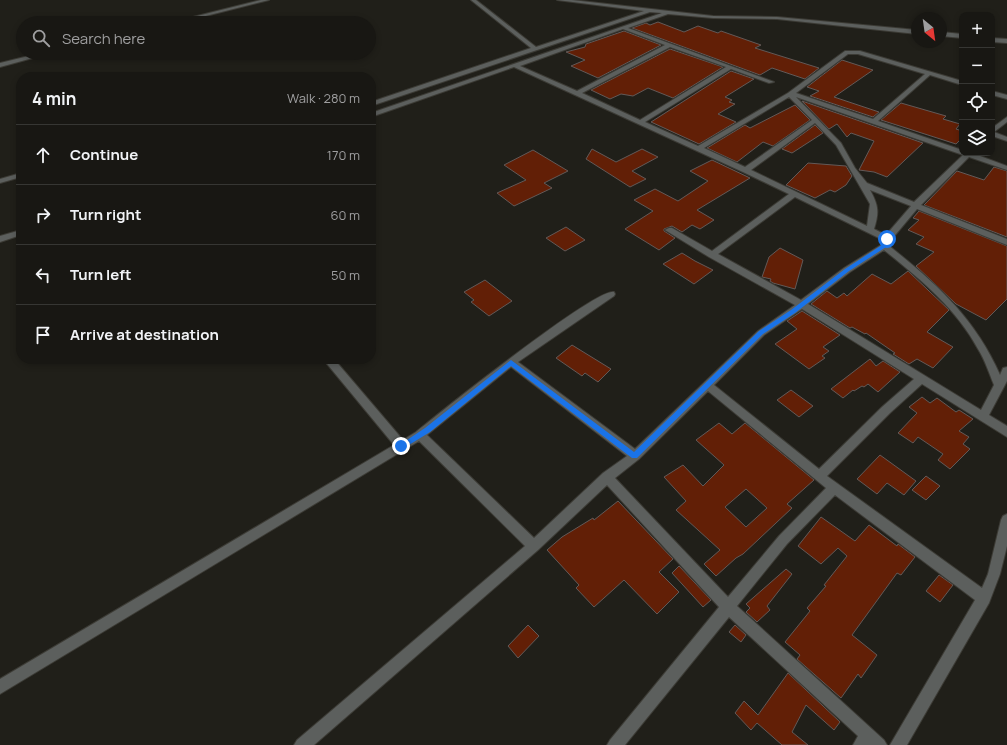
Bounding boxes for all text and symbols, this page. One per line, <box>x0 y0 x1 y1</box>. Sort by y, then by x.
north arrow <box>911 12 947 48</box>
map controls <box>959 12 995 156</box>
button: + <box>959 12 995 48</box>
search box <box>16 16 376 60</box>
icon: search <box>30 27 52 49</box>
text: Search here <box>62 28 145 49</box>
button: − <box>959 48 995 84</box>
button: locate <box>959 84 995 120</box>
text: 4 min <box>32 87 76 110</box>
text: Walk · 280 m <box>287 89 360 107</box>
button: layers <box>959 120 995 156</box>
icon: ahead <box>32 144 54 166</box>
text: Continue <box>70 144 138 165</box>
text: 170 m <box>327 146 360 164</box>
icon: right <box>32 204 54 226</box>
text: Turn right <box>70 204 141 225</box>
text: 60 m <box>330 206 360 224</box>
route start <box>878 230 896 248</box>
icon: left <box>32 264 54 286</box>
text: Turn left <box>70 264 132 285</box>
text: 50 m <box>331 266 360 284</box>
icon: arrive <box>32 324 54 346</box>
text: Arrive at destination <box>70 324 219 345</box>
route end <box>392 437 410 455</box>

